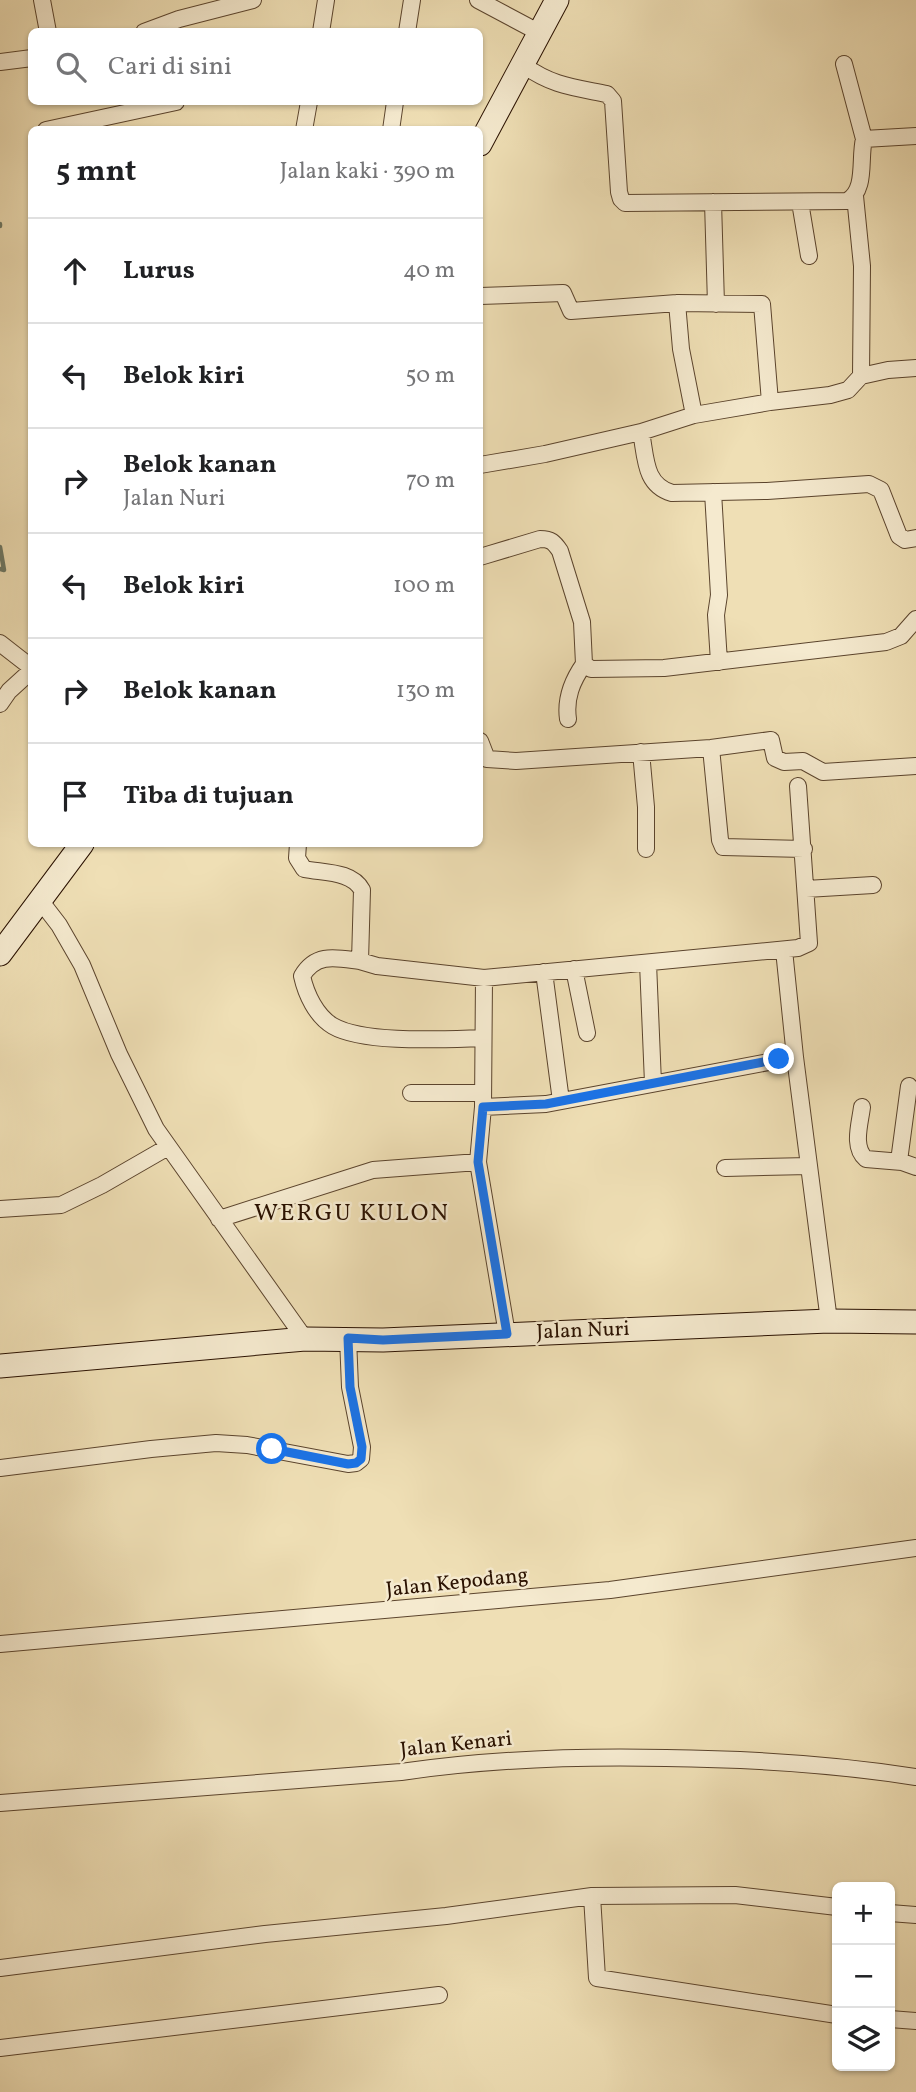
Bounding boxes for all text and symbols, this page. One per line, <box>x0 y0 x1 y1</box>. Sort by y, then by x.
search box <box>28 28 483 105</box>
icon: search <box>52 48 90 86</box>
text: Cari di sini <box>108 49 232 85</box>
text: 5 mnt <box>56 151 136 193</box>
text: Jalan kaki · 390 m <box>280 156 455 188</box>
icon: ahead <box>56 252 94 290</box>
text: Lurus <box>123 253 195 289</box>
text: 40 m <box>403 255 455 287</box>
icon: left <box>56 357 94 395</box>
text: Belok kiri <box>123 358 245 394</box>
text: 50 m <box>406 360 455 392</box>
text: Belok kanan <box>123 447 277 483</box>
icon: right <box>56 462 94 500</box>
text: 70 m <box>406 465 455 497</box>
text: Jalan Nuri <box>123 483 225 515</box>
icon: left <box>56 567 94 605</box>
text: Belok kiri <box>123 568 245 604</box>
text: 100 m <box>393 570 455 602</box>
icon: right <box>56 672 94 710</box>
text: Belok kanan <box>123 673 277 709</box>
text: 130 m <box>396 675 455 707</box>
icon: arrive <box>56 777 94 815</box>
text: Tiba di tujuan <box>123 778 294 814</box>
route end <box>763 1043 794 1074</box>
district label: WERGU KULON <box>254 1197 450 1231</box>
street label: Jalan Nuri <box>536 1315 630 1347</box>
route start <box>256 1433 287 1464</box>
street label: Jalan Kepodang <box>384 1561 530 1605</box>
street label: Jalan Kenari <box>399 1725 513 1765</box>
map controls <box>832 1882 895 2071</box>
button: + <box>832 1882 895 1945</box>
button: − <box>832 1945 895 2008</box>
button: layers <box>832 2008 895 2071</box>

